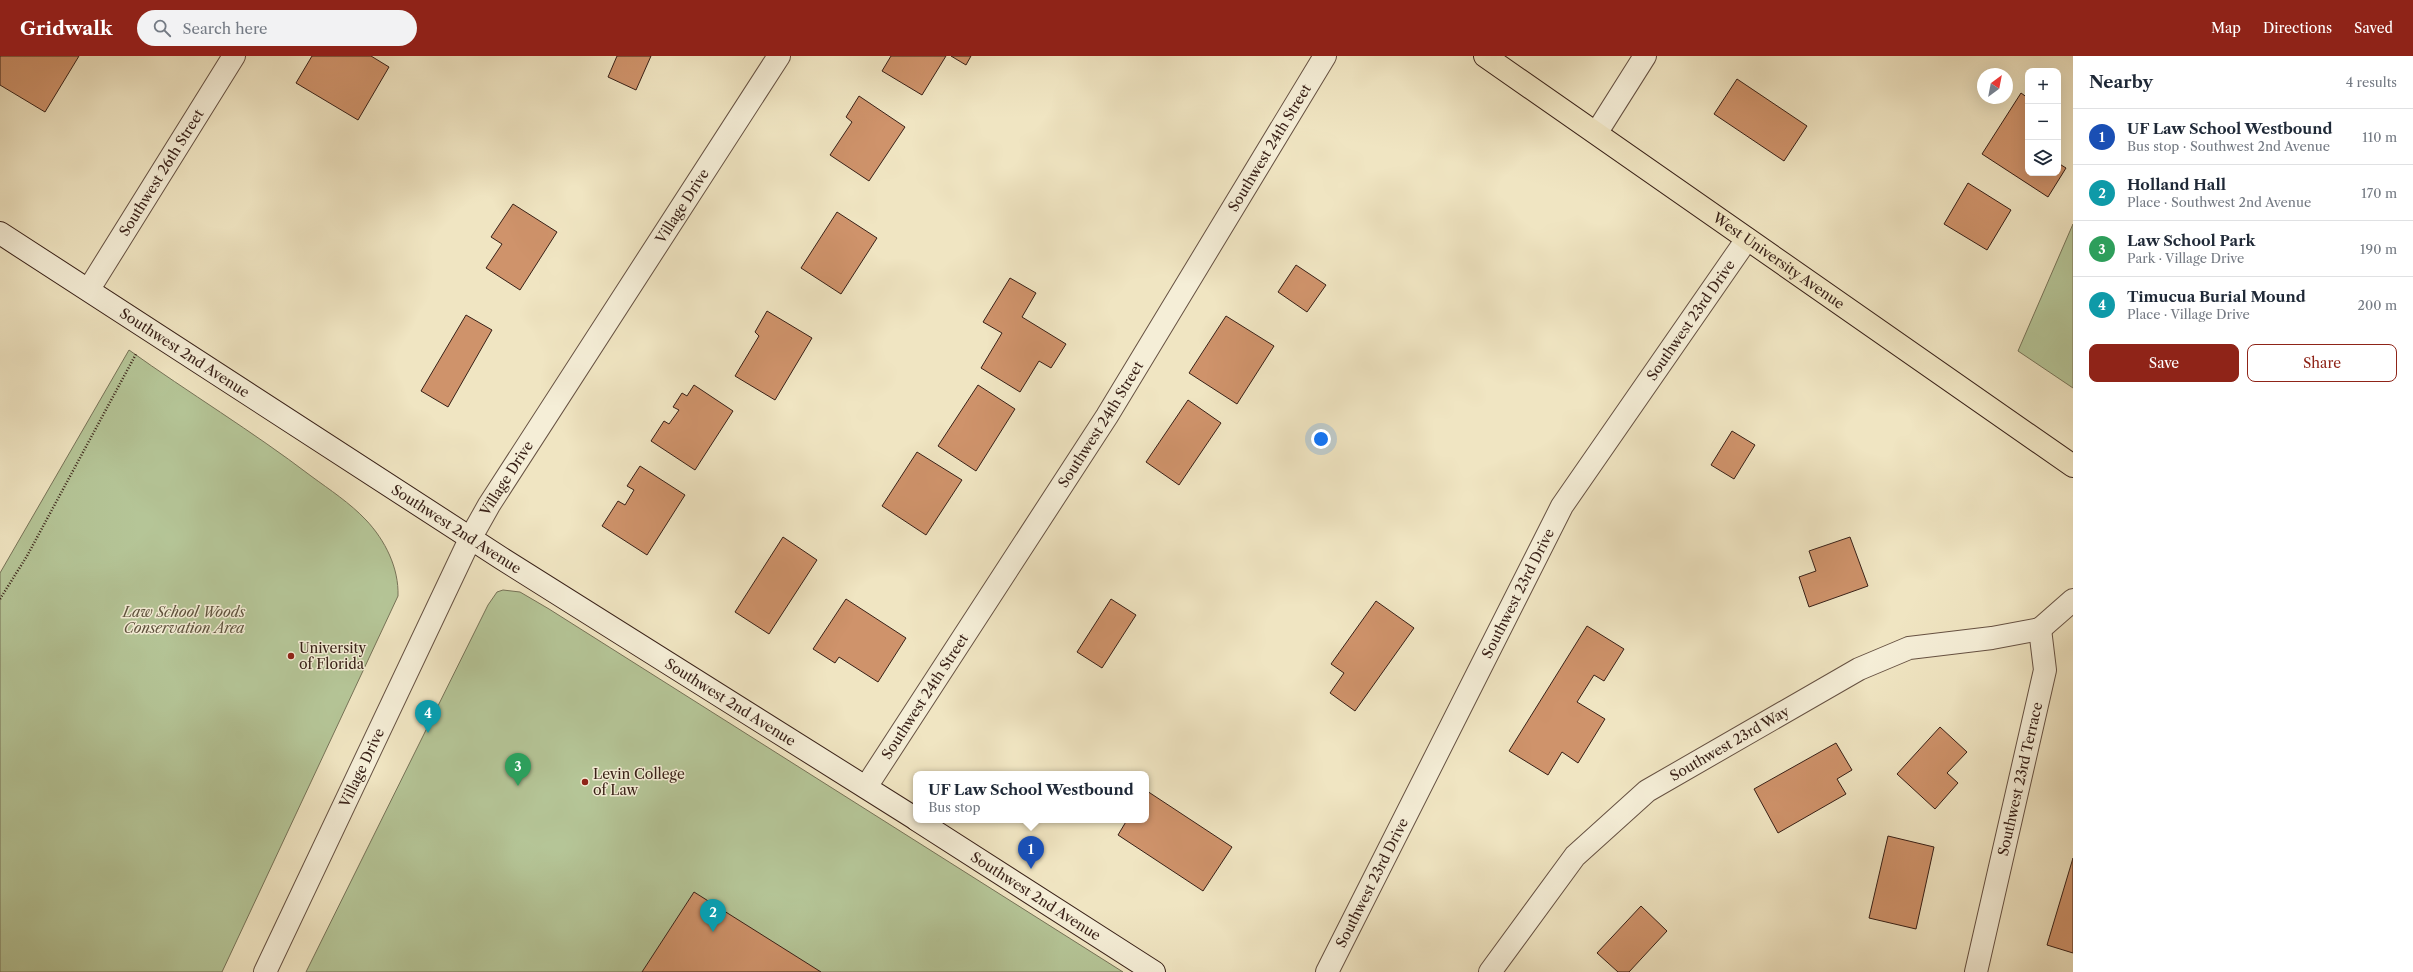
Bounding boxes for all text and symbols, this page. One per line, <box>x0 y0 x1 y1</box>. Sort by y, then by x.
search box <box>137 10 417 46</box>
text: Gridwalk <box>20 17 113 40</box>
icon: search <box>151 17 173 39</box>
text: Search here <box>183 19 268 38</box>
text: Map <box>2211 19 2241 37</box>
text: Directions <box>2263 19 2332 37</box>
text: Saved <box>2354 19 2393 37</box>
north arrow <box>1977 68 2013 104</box>
map controls <box>2025 68 2061 176</box>
button: + <box>2025 68 2061 104</box>
text: Nearby <box>2089 72 2153 92</box>
text: 4 results <box>2346 74 2397 90</box>
street label: Southwest 24th Street <box>1224 81 1315 215</box>
button: − <box>2025 104 2061 140</box>
street label: Southwest 26th Street <box>115 106 208 239</box>
text: UF Law School Westbound <box>2127 119 2333 138</box>
text: 1 <box>2099 129 2105 145</box>
text: 110 m <box>2362 129 2397 145</box>
text: Bus stop · Southwest 2nd Avenue <box>2127 138 2330 154</box>
button: layers <box>2025 140 2061 176</box>
street label: Village Drive <box>651 165 713 248</box>
text: Holland Hall <box>2127 175 2226 194</box>
text: 2 <box>2098 185 2106 201</box>
text: 170 m <box>2361 185 2397 201</box>
text: Place · Southwest 2nd Avenue <box>2127 194 2311 210</box>
street label: West University Avenue <box>1708 208 1848 313</box>
text: Law School Park <box>2127 231 2255 250</box>
text: 3 <box>2098 241 2106 257</box>
text: 190 m <box>2360 241 2397 257</box>
text: Park · Village Drive <box>2127 250 2244 266</box>
street label: Southwest 23rd Drive <box>1643 256 1739 384</box>
text: Timucua Burial Mound <box>2127 287 2306 306</box>
text: 4 <box>2098 297 2106 313</box>
text: 200 m <box>2357 297 2397 313</box>
street label: Southwest 2nd Avenue <box>116 304 253 401</box>
text: Place · Village Drive <box>2127 306 2250 322</box>
button: Save <box>2089 344 2239 382</box>
button: Share <box>2247 344 2397 382</box>
street label: Southwest 24th Street <box>1054 358 1147 491</box>
your location <box>1311 429 1331 449</box>
street label: Village Drive <box>475 437 537 520</box>
street label: Southwest 2nd Avenue <box>388 480 525 578</box>
street label: Southwest 23rd Drive <box>1478 525 1558 661</box>
park label: Law School Woods Conservation Area <box>122 603 246 637</box>
street label: Southwest 24th Street <box>878 630 972 763</box>
place label: University of Florida <box>299 639 367 673</box>
marker: University of Florida <box>286 651 296 661</box>
street label: Southwest 2nd Avenue <box>662 654 799 750</box>
pin: 4 <box>415 700 441 733</box>
street label: Southwest 23rd Terrace <box>1994 700 2046 858</box>
street label: Southwest 23rd Way <box>1667 702 1793 785</box>
street label: Village Drive <box>335 725 388 811</box>
pin: 3 <box>505 753 531 786</box>
place label: Levin College of Law <box>593 765 685 799</box>
popup <box>913 771 1149 823</box>
marker: Levin College of Law <box>580 777 590 787</box>
text: UF Law School Westbound <box>928 780 1134 799</box>
text: Bus stop <box>928 799 981 815</box>
street label: Southwest 23rd Drive <box>1332 815 1412 951</box>
pin: 1 <box>1018 836 1044 869</box>
street label: Southwest 2nd Avenue <box>967 848 1104 945</box>
pin: 2 <box>700 899 726 932</box>

